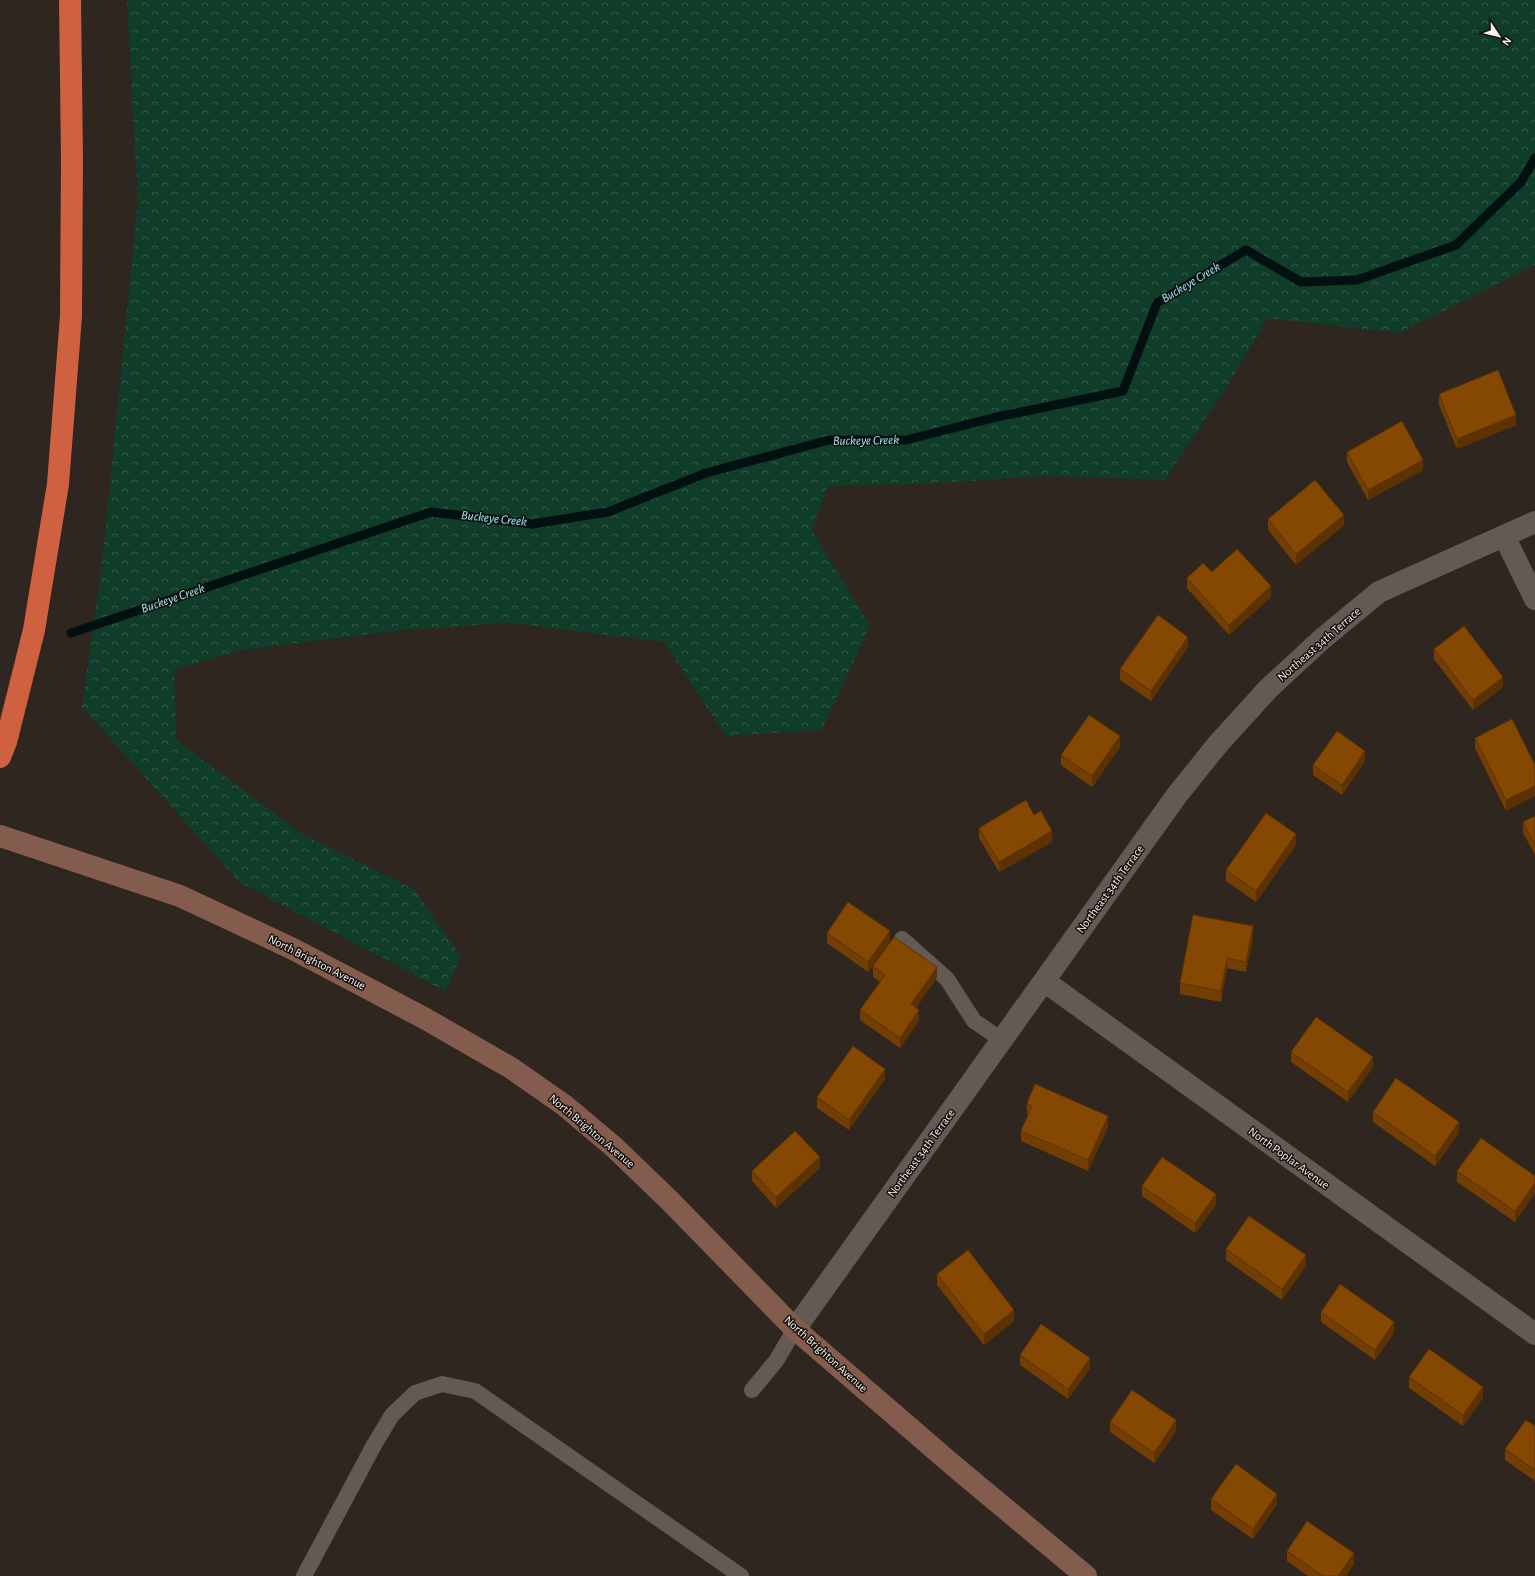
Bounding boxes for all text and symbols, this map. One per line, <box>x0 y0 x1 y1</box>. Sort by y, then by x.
north arrow <box>1479 16 1519 56</box>
text: N <box>1500 35 1513 48</box>
water label: Buckeye Creek <box>1159 260 1223 306</box>
water label: Buckeye Creek <box>833 434 899 448</box>
water label: Buckeye Creek <box>460 509 528 529</box>
water label: Buckeye Creek <box>140 582 206 616</box>
street label: Northeast 34th Terrace <box>1275 605 1363 683</box>
street label: Northeast 34th Terrace <box>1074 843 1146 935</box>
street label: North Brighton Avenue <box>266 932 368 992</box>
street label: North Brighton Avenue <box>547 1092 637 1170</box>
street label: Northeast 34th Terrace <box>885 1107 957 1199</box>
street label: North Poplar Avenue <box>1246 1125 1332 1191</box>
street label: North Brighton Avenue <box>782 1314 870 1394</box>

